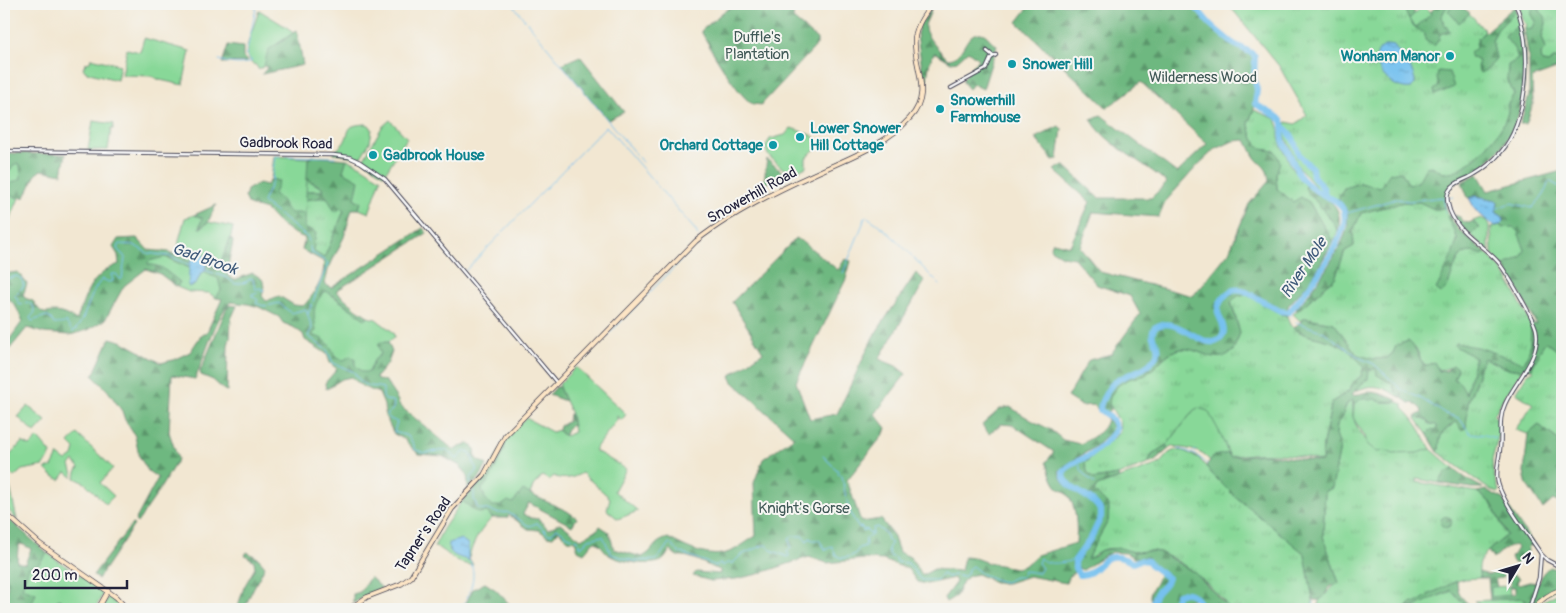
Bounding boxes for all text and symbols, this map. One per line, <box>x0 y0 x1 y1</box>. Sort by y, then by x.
park label: Duffle's Plantation <box>725 28 789 64</box>
place label: Wonham Manor <box>1341 47 1441 66</box>
marker: Wonham Manor <box>1444 50 1456 62</box>
place label: Snower Hill <box>1022 55 1093 74</box>
marker: Snower Hill <box>1006 58 1018 70</box>
park label: Wilderness Wood <box>1149 68 1257 87</box>
place label: Snowerhill Farmhouse <box>950 91 1021 127</box>
marker: Snowerhill Farmhouse <box>934 103 946 115</box>
place label: Lower Snower Hill Cottage <box>810 119 901 155</box>
marker: Lower Snower Hill Cottage <box>794 131 806 143</box>
street label: Gadbrook Road <box>239 133 333 154</box>
place label: Orchard Cottage <box>660 136 764 155</box>
marker: Orchard Cottage <box>767 139 779 151</box>
place label: Gadbrook House <box>383 146 485 165</box>
marker: Gadbrook House <box>367 149 379 161</box>
street label: Snowerhill Road <box>704 163 800 228</box>
water label: River Mole <box>1276 232 1332 302</box>
water label: Gad Brook <box>169 238 241 280</box>
street label: Tapner's Road <box>391 493 456 576</box>
park label: Knight's Gorse <box>758 499 850 518</box>
north arrow <box>1494 540 1544 590</box>
text: N <box>1518 549 1537 567</box>
scale bar <box>25 558 128 590</box>
text: 200 m <box>32 566 77 585</box>

